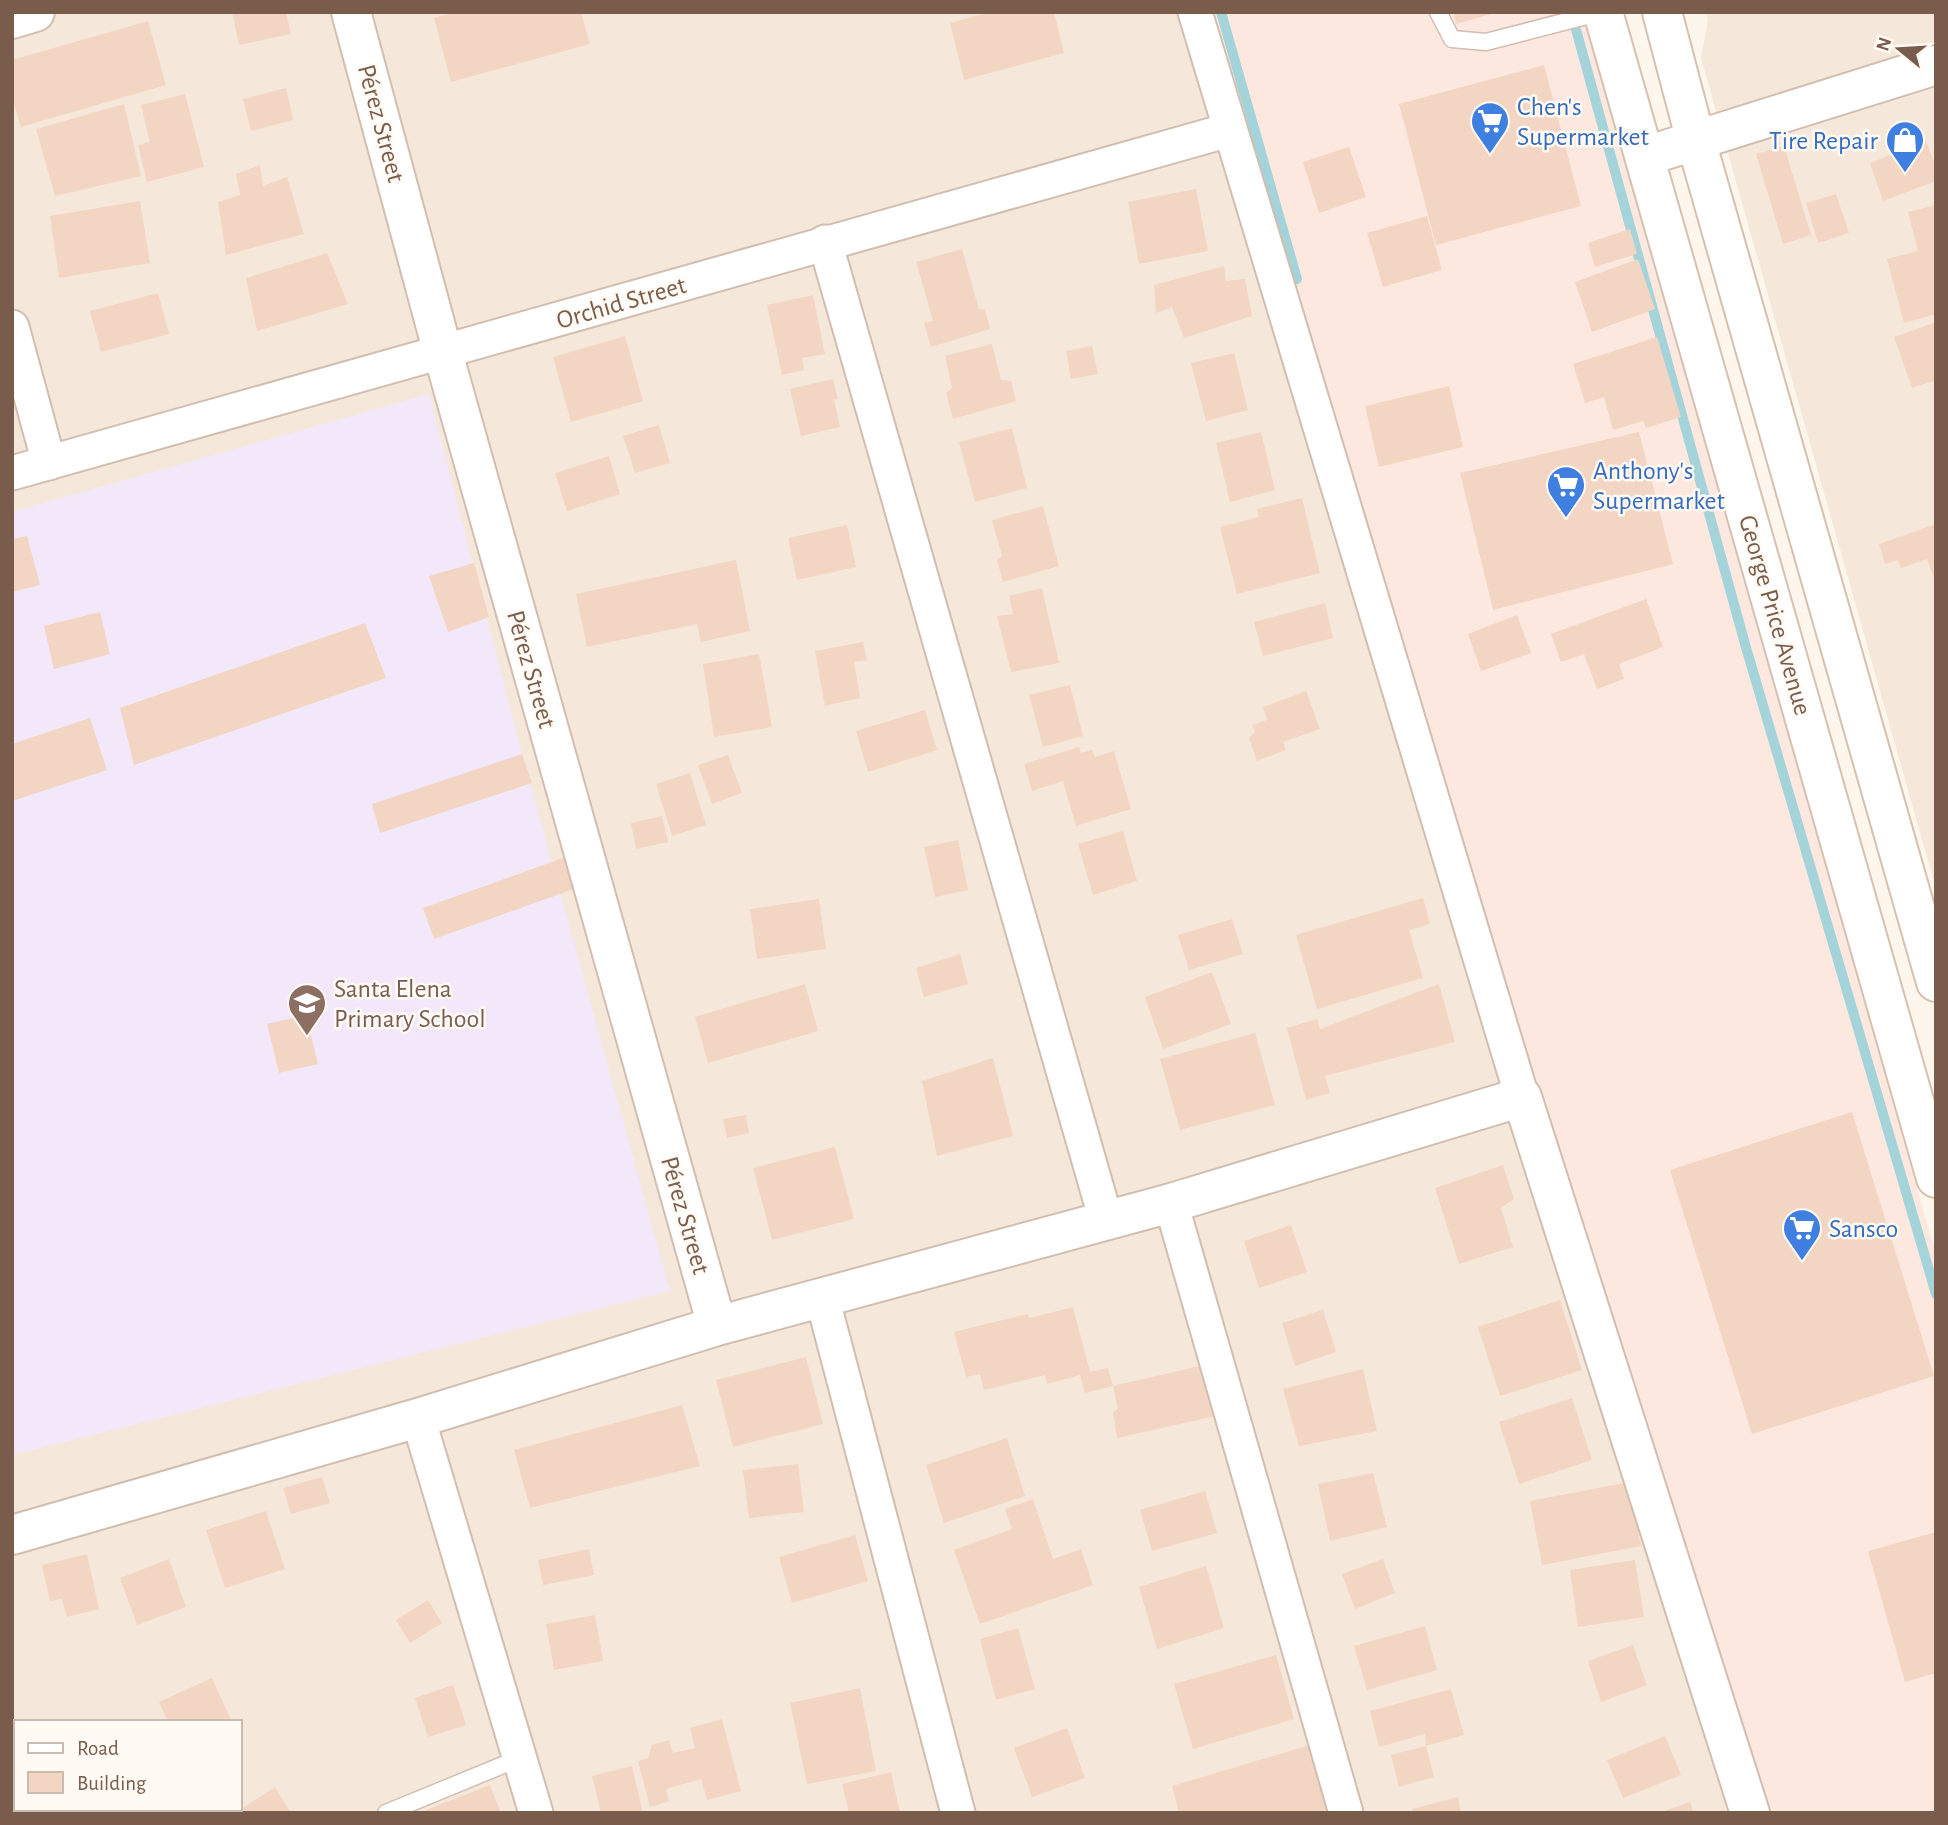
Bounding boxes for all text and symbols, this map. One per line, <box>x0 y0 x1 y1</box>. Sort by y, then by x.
north arrow <box>1864 14 1934 84</box>
text: N <box>1873 35 1895 53</box>
street label: Pérez Street <box>353 61 409 185</box>
place label: Chen's Supermarket <box>1517 94 1649 150</box>
supermarket icon: Chen's Supermarket <box>1469 100 1511 155</box>
shop icon: Tire Repair <box>1884 119 1926 174</box>
place label: Tire Repair <box>1769 128 1879 154</box>
street label: Orchid Street <box>553 272 689 334</box>
place label: Anthony's Supermarket <box>1593 458 1725 514</box>
supermarket icon: Anthony's Supermarket <box>1545 464 1587 519</box>
street label: George Price Avenue <box>1734 512 1816 718</box>
street label: Pérez Street <box>502 608 560 731</box>
place label: Santa Elena Primary School <box>334 976 486 1032</box>
school or university icon: Santa Elena Primary School <box>286 982 328 1037</box>
street label: Pérez Street <box>656 1154 714 1277</box>
supermarket icon: Sansco <box>1781 1207 1823 1262</box>
place label: Sansco <box>1829 1216 1898 1242</box>
legend <box>14 1720 242 1811</box>
text: Road <box>77 1738 119 1759</box>
text: Building <box>77 1773 147 1794</box>

